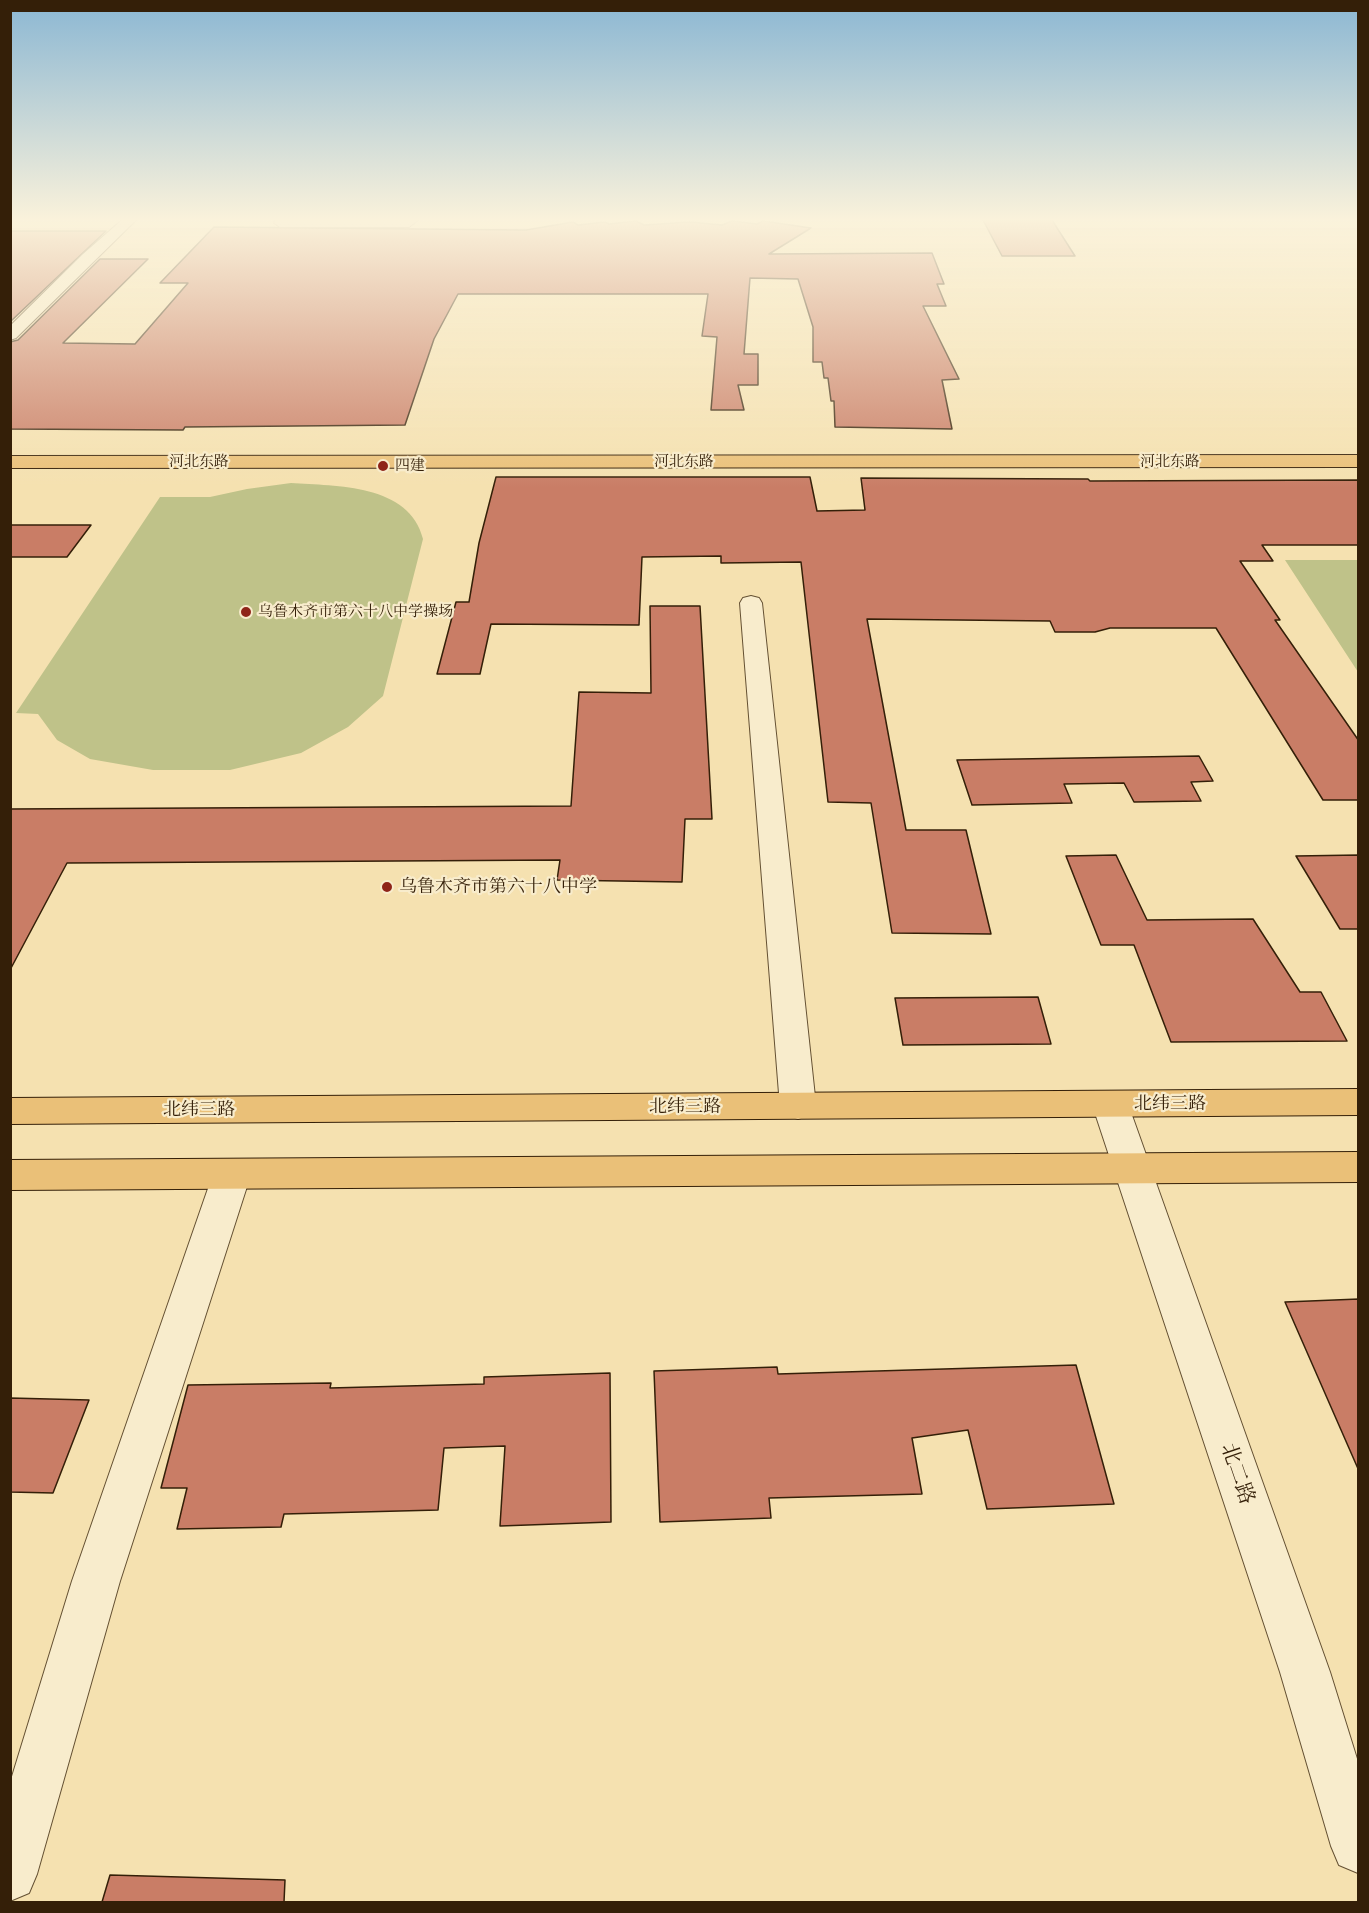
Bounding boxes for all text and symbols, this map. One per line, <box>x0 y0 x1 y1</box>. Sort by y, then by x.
street label: 河北东路 <box>169 453 229 471</box>
street label: 河北东路 <box>654 453 714 471</box>
street label: 河北东路 <box>1140 453 1200 471</box>
place label: 四建 <box>395 457 425 475</box>
marker: 四建 <box>376 459 390 473</box>
place label: 乌鲁木齐市第六十八中学操场 <box>258 603 453 621</box>
marker: 乌鲁木齐市第六十八中学操场 <box>239 605 253 619</box>
place label: 乌鲁木齐市第六十八中学 <box>399 876 597 898</box>
marker: 乌鲁木齐市第六十八中学 <box>380 880 394 894</box>
street label: 北纬三路 <box>1134 1093 1206 1115</box>
street label: 北纬三路 <box>649 1096 721 1118</box>
street label: 北纬三路 <box>163 1099 235 1121</box>
street label: 北二路 <box>1215 1440 1259 1508</box>

